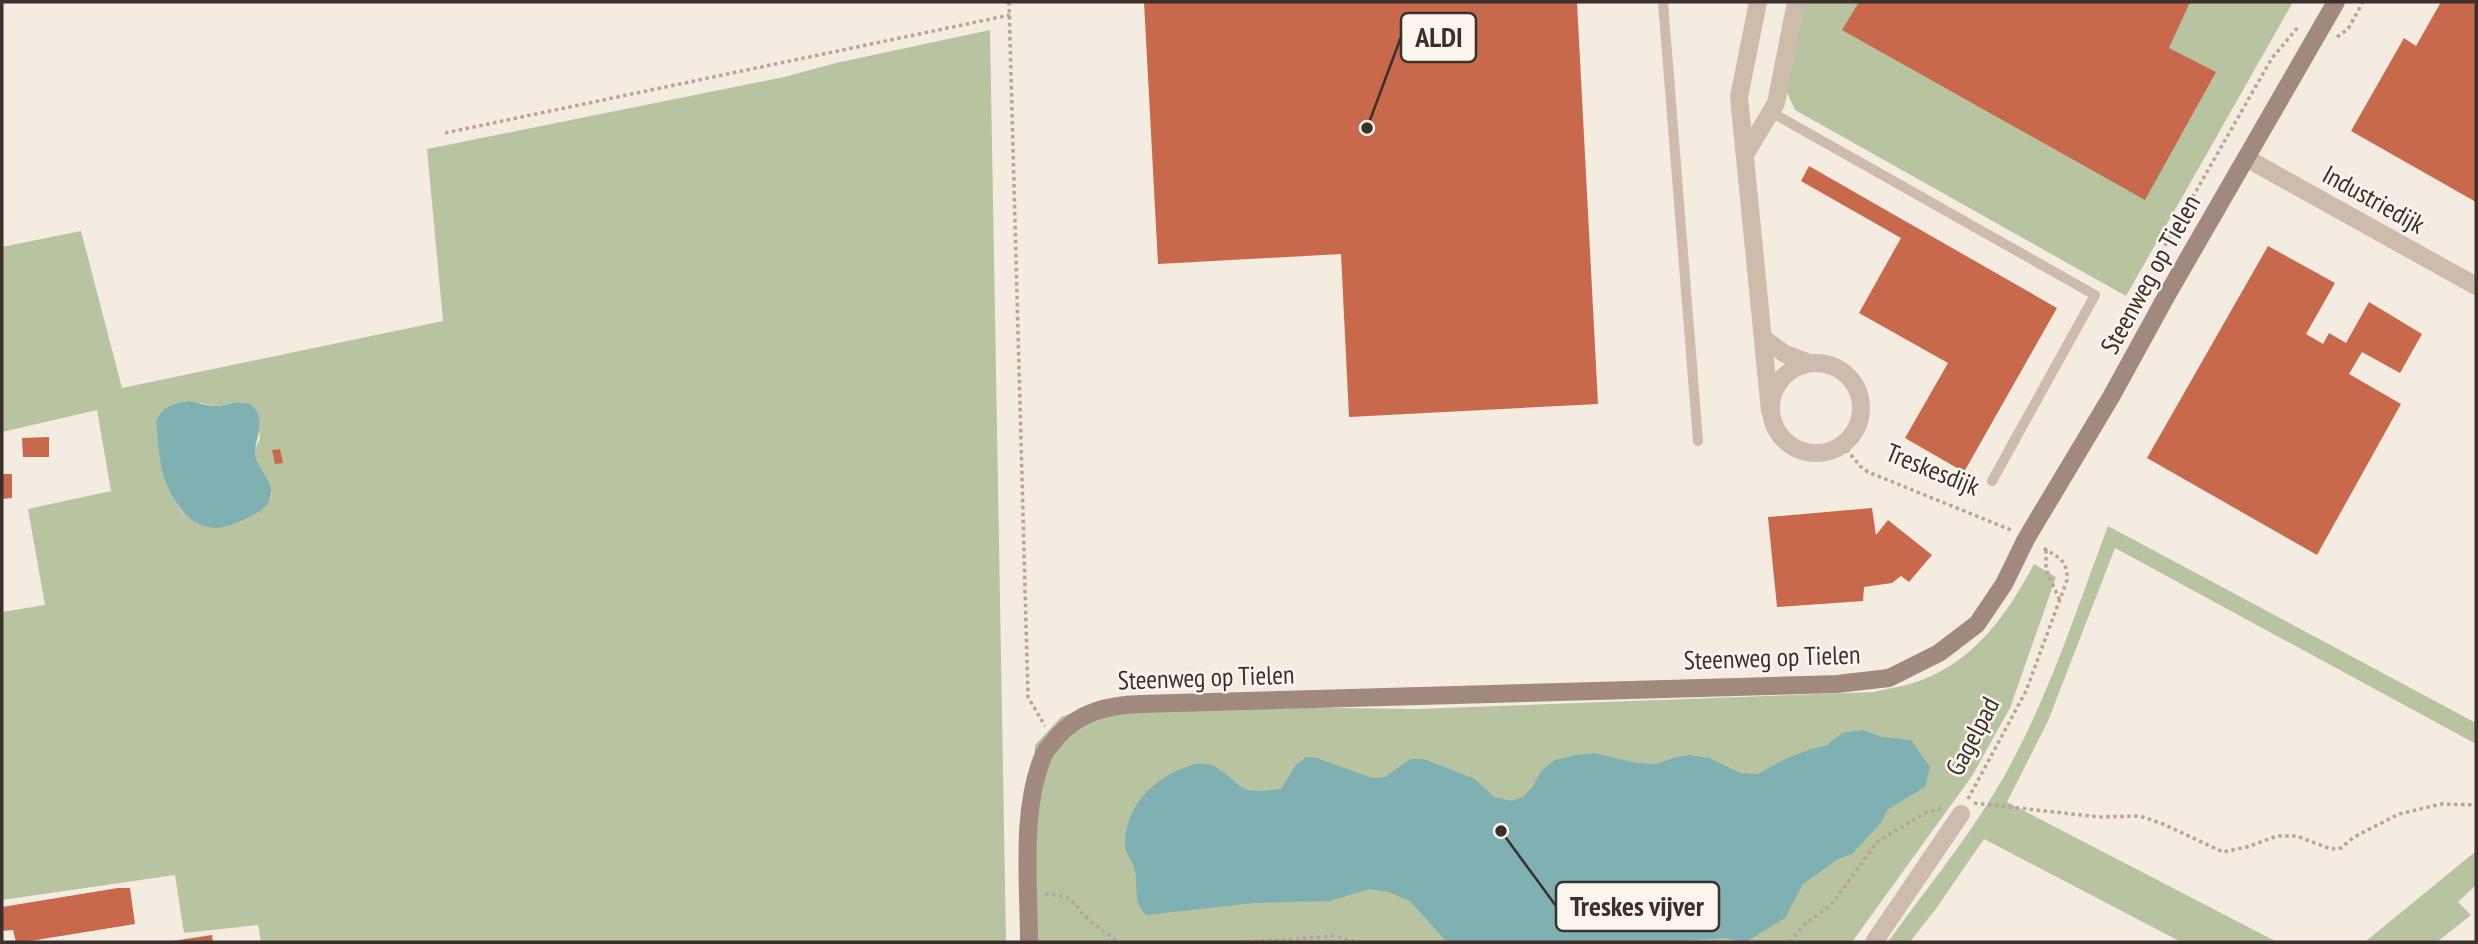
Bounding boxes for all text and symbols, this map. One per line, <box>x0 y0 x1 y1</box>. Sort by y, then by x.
callout: ALDI <box>1401 13 1476 62</box>
text: ALDI <box>1414 18 1463 55</box>
street label: Industriedijk <box>2317 157 2431 241</box>
street label: Steenweg op Tielen <box>2093 189 2207 359</box>
street label: Treskesdijk <box>1881 435 1985 503</box>
street label: Steenweg op Tielen <box>1683 637 1861 677</box>
street label: Steenweg op Tielen <box>1117 657 1295 697</box>
street label: Gagelpad <box>1938 691 2006 781</box>
callout: Treskes vijver <box>1556 882 1719 931</box>
text: Treskes vijver <box>1570 887 1705 924</box>

